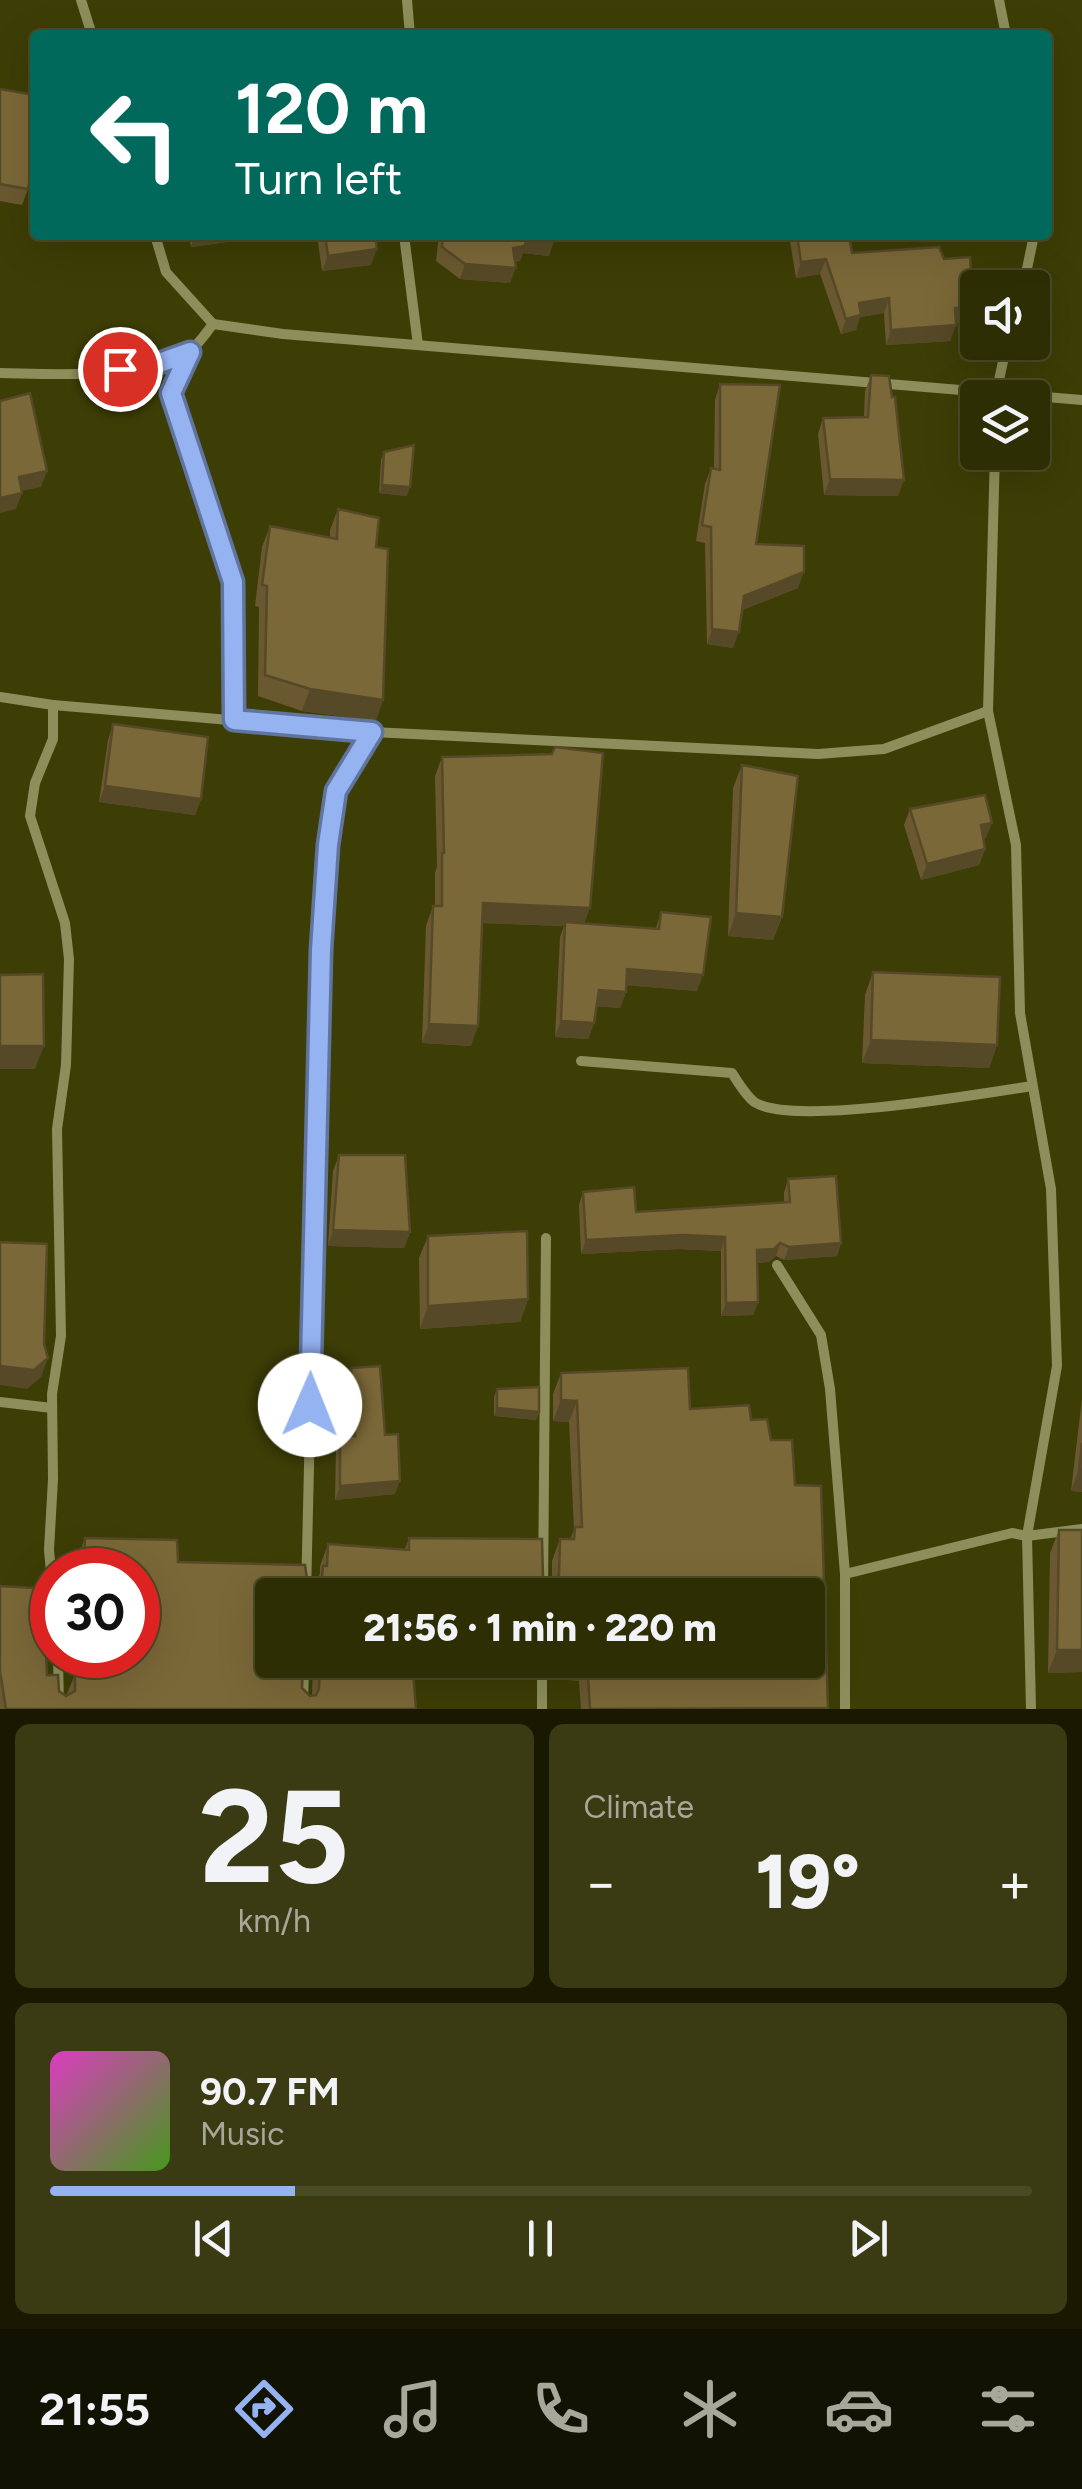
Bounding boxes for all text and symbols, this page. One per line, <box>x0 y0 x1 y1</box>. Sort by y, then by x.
text: 120 m <box>235 66 428 151</box>
icon: left <box>70 70 200 200</box>
text: Turn left <box>235 151 402 205</box>
map controls <box>960 270 1050 470</box>
button: sound <box>960 270 1050 360</box>
pin <box>78 327 163 412</box>
icon: arrive <box>93 342 148 397</box>
button: layers <box>960 380 1050 470</box>
position arrow <box>258 1353 362 1457</box>
speed limit sign: 30 <box>30 1548 160 1678</box>
text: 21:56 · 1 min · 220 m <box>363 1605 717 1651</box>
text: 25 <box>199 1759 350 1915</box>
text: Climate <box>584 1788 694 1826</box>
text: 19° <box>755 1837 860 1927</box>
text: − <box>584 1850 618 1916</box>
text: + <box>998 1850 1032 1916</box>
text: km/h <box>238 1902 311 1940</box>
text: 90.7 FM <box>200 2069 340 2115</box>
text: Music <box>200 2115 285 2153</box>
icon: previous <box>186 2211 241 2266</box>
icon: pause <box>513 2211 568 2266</box>
icon: next <box>841 2211 896 2266</box>
icon: directions <box>229 2374 299 2444</box>
icon: music <box>378 2374 448 2444</box>
icon: phone <box>526 2374 596 2444</box>
icon: climate <box>675 2374 745 2444</box>
icon: car <box>824 2374 894 2444</box>
icon: filters <box>973 2374 1043 2444</box>
text: 21:55 <box>39 2382 150 2436</box>

